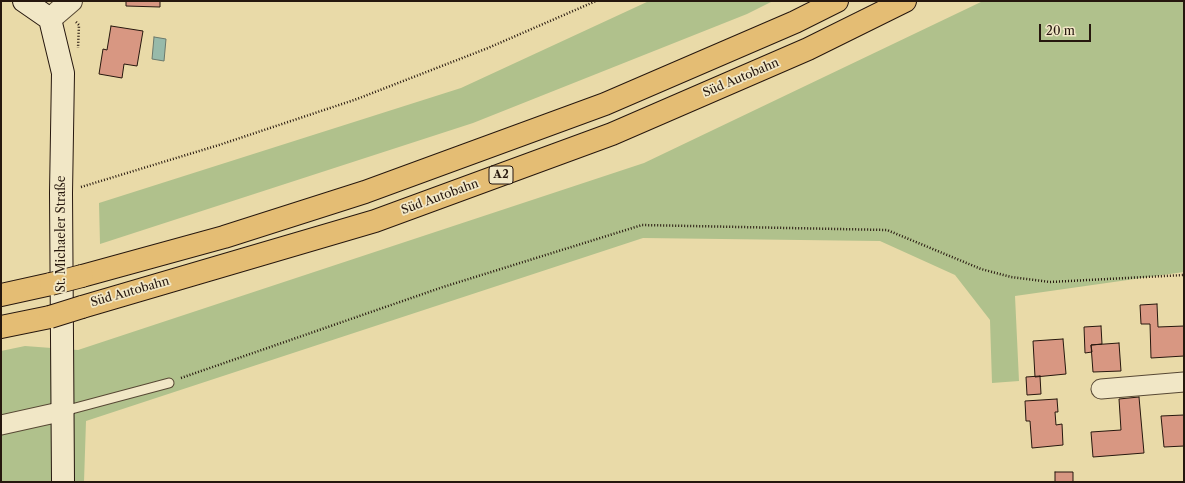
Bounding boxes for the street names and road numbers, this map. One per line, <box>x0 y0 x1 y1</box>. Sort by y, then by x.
street label: Süd Autobahn <box>701 56 781 100</box>
road number: A2 <box>489 166 513 184</box>
street label: St. Michaeler Straße <box>55 176 69 292</box>
street label: Süd Autobahn <box>399 176 481 218</box>
street label: Süd Autobahn <box>89 274 171 310</box>

